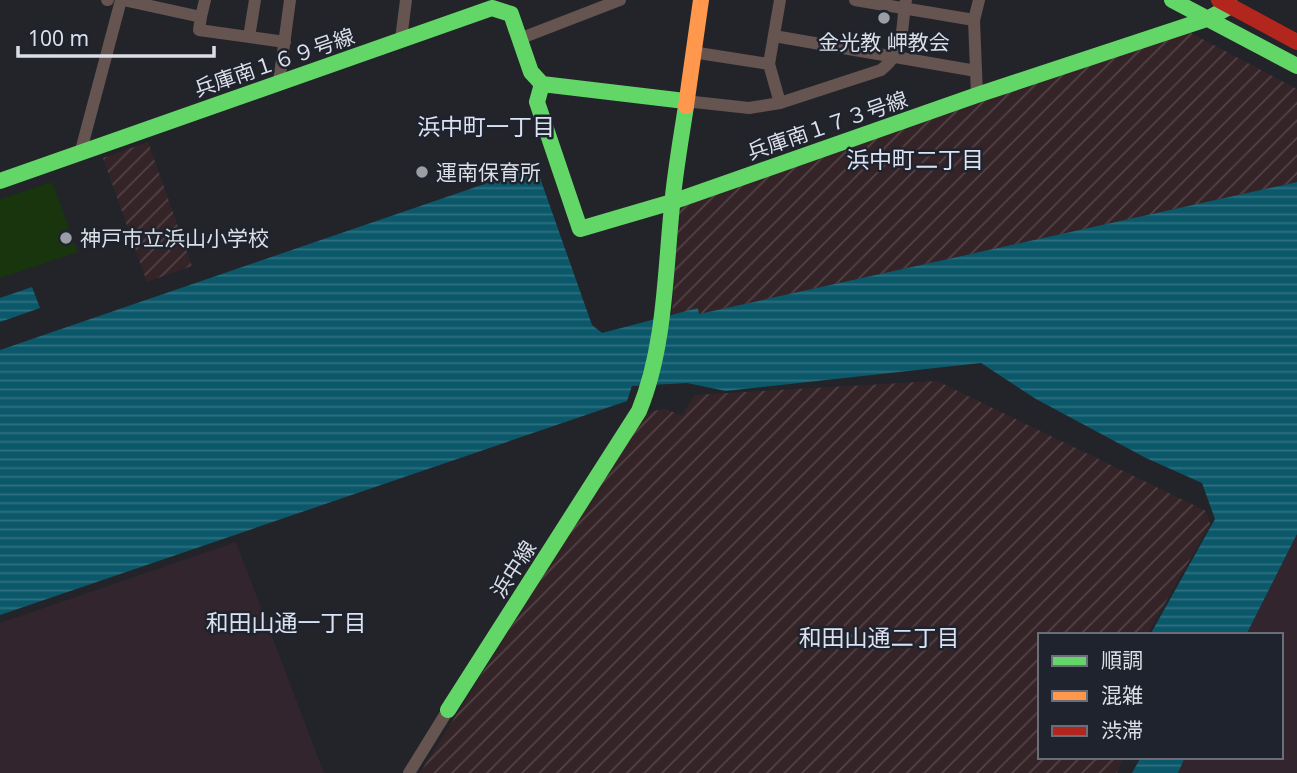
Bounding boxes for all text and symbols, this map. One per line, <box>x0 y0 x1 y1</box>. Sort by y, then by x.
marker: 金光教 岬教会 <box>876 10 892 26</box>
scale bar <box>18 14 214 58</box>
street label: 兵庫南１６９号線 <box>190 21 358 103</box>
text: 100 m <box>28 24 89 52</box>
place label: 金光教 岬教会 <box>818 28 950 56</box>
street label: 兵庫南１７３号線 <box>743 84 911 166</box>
district label: 浜中町一丁目 <box>417 110 555 142</box>
district label: 浜中町二丁目 <box>846 143 984 175</box>
place label: 運南保育所 <box>436 158 541 186</box>
marker: 運南保育所 <box>414 164 430 180</box>
place label: 神戸市立浜山小学校 <box>80 224 269 252</box>
marker: 神戸市立浜山小学校 <box>58 230 74 246</box>
street label: 浜中線 <box>484 535 542 603</box>
district label: 和田山通一丁目 <box>206 606 367 638</box>
district label: 和田山通二丁目 <box>799 621 960 653</box>
legend <box>1038 633 1283 759</box>
text: 順調 <box>1101 646 1143 674</box>
text: 混雑 <box>1101 681 1143 709</box>
text: 渋滞 <box>1101 716 1143 744</box>

